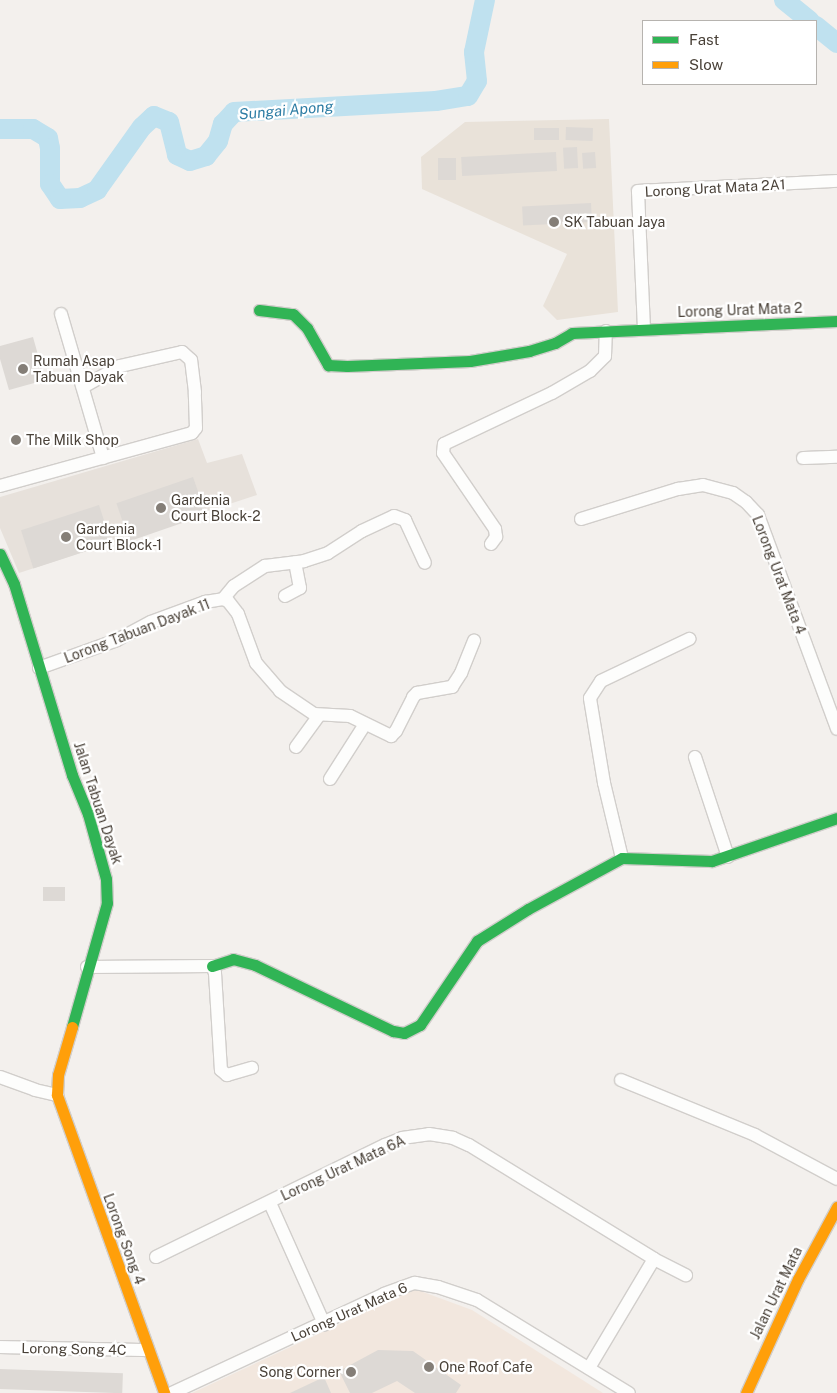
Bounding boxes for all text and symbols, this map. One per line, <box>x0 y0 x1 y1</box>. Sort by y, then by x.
legend <box>642 20 817 85</box>
text: Fast <box>689 31 719 48</box>
text: Slow <box>689 56 723 73</box>
water label: Sungai Apong <box>238 97 334 123</box>
street label: Lorong Urat Mata 2A1 <box>644 176 786 200</box>
place label: SK Tabuan Jaya <box>564 214 665 230</box>
marker: SK Tabuan Jaya <box>548 216 560 228</box>
street label: Lorong Urat Mata 2 <box>677 299 803 321</box>
place label: Rumah Asap Tabuan Dayak <box>33 353 124 386</box>
marker: Rumah Asap Tabuan Dayak <box>17 363 29 375</box>
place label: The Milk Shop <box>26 432 119 448</box>
marker: The Milk Shop <box>10 434 22 446</box>
place label: Gardenia Court Block-2 <box>171 492 261 524</box>
marker: Gardenia Court Block-2 <box>155 502 167 514</box>
street label: Lorong Urat Mata 4 <box>749 513 809 637</box>
place label: Gardenia Court Block-1 <box>76 521 162 554</box>
marker: Gardenia Court Block-1 <box>60 531 72 543</box>
street label: Lorong Tabuan Dayak 11 <box>62 595 212 667</box>
street label: Jalan Tabuan Dayak <box>70 740 126 866</box>
street label: Lorong Urat Mata 6A <box>278 1132 408 1204</box>
street label: Lorong Song 4 <box>100 1191 148 1287</box>
street label: Jalan Urat Mata <box>746 1244 806 1342</box>
street label: Lorong Urat Mata 6 <box>288 1279 410 1345</box>
street label: Lorong Song 4C <box>21 1340 127 1358</box>
place label: One Roof Cafe <box>439 1359 533 1375</box>
marker: One Roof Cafe <box>423 1361 435 1373</box>
place label: Song Corner <box>259 1364 341 1380</box>
marker: Song Corner <box>345 1366 357 1378</box>

